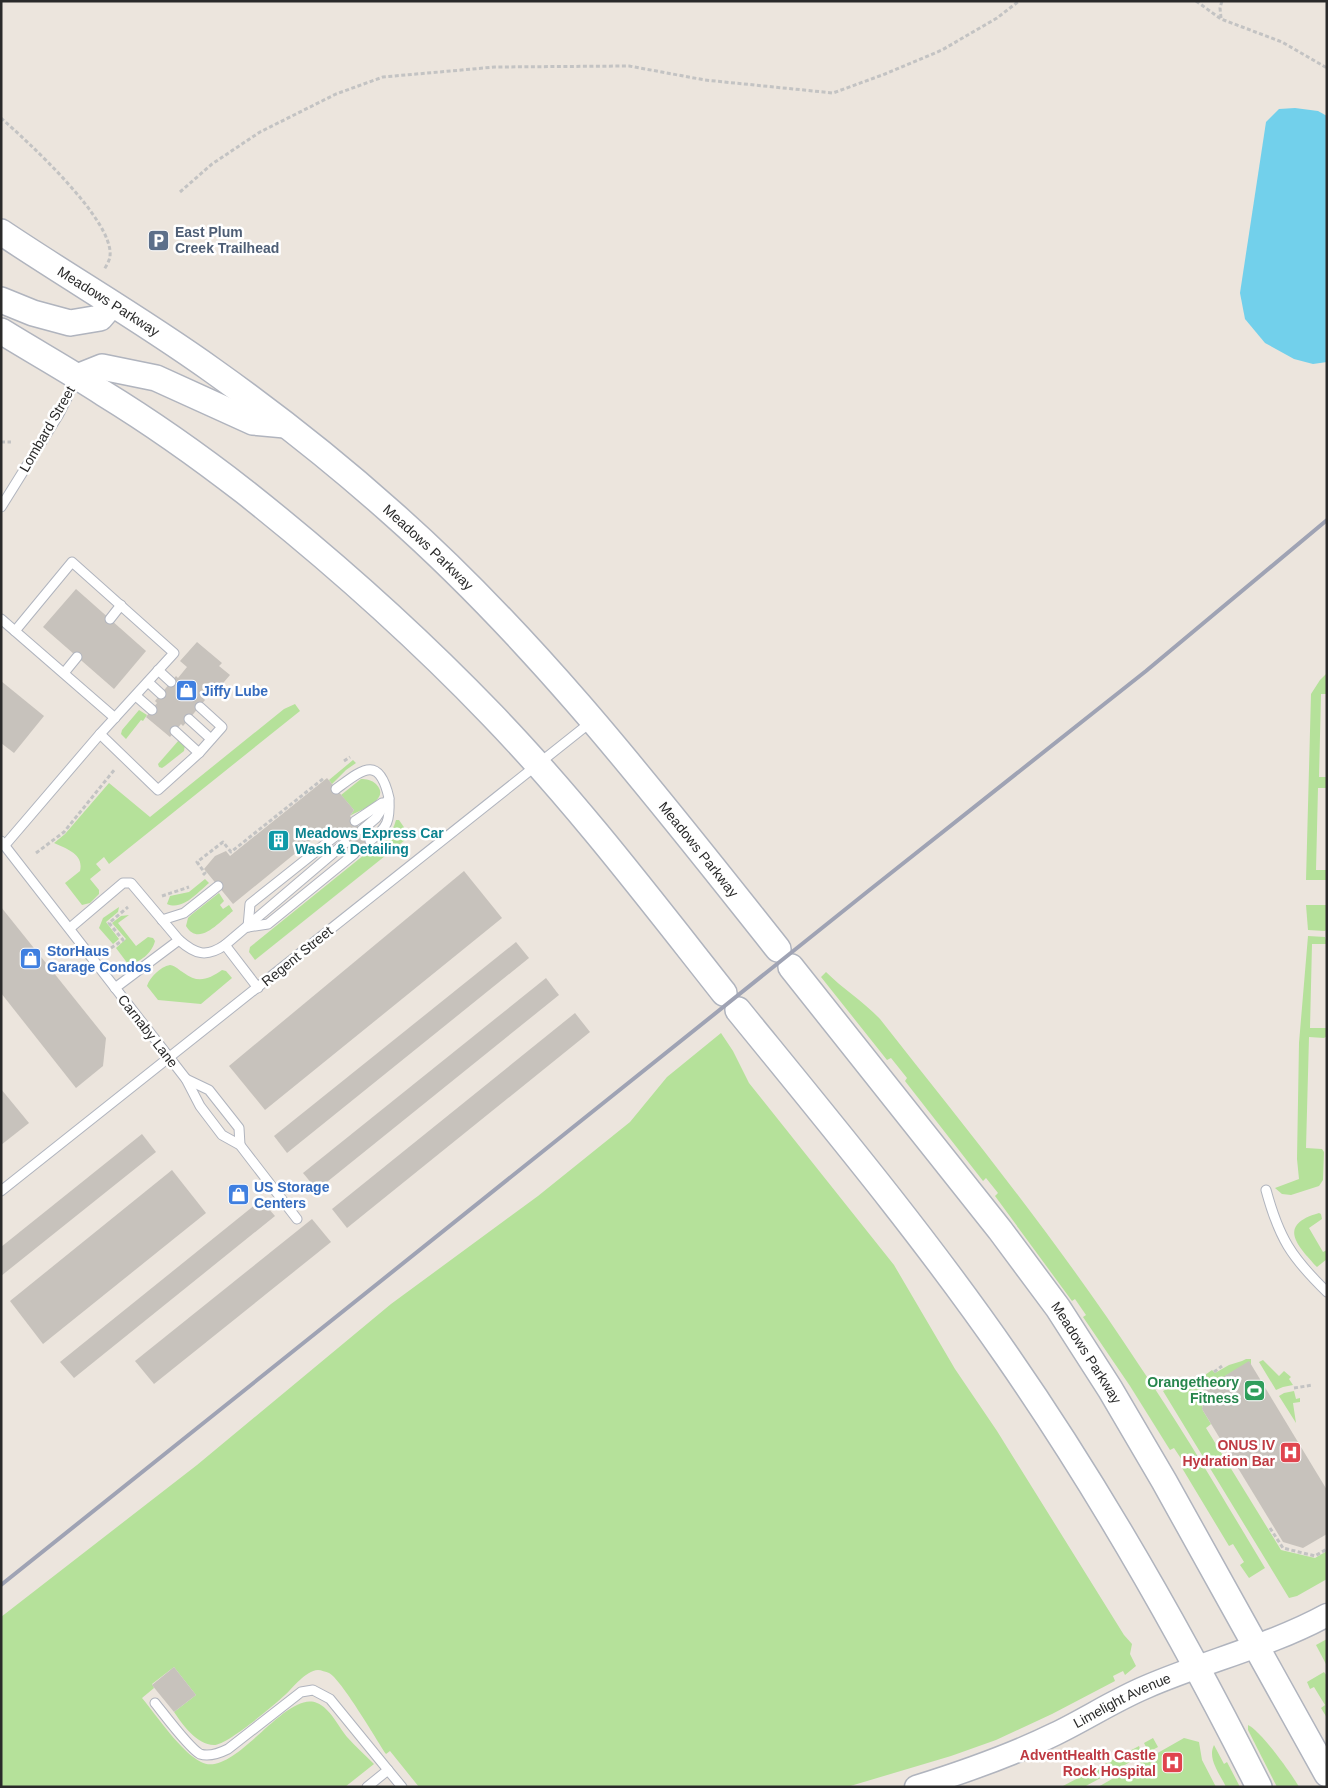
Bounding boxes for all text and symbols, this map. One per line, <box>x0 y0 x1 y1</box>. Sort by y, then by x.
place label: East Plum Creek Trailhead <box>175 224 279 256</box>
parking icon: East Plum Creek Trailhead <box>147 228 171 252</box>
street label: Meadows Parkway <box>55 263 163 340</box>
street label: Lombard Street <box>16 383 78 475</box>
street label: Meadows Parkway <box>380 501 477 593</box>
shop icon: Jiffy Lube <box>174 679 198 703</box>
place label: Jiffy Lube <box>202 683 268 699</box>
street label: Meadows Parkway <box>656 799 742 900</box>
place label: Meadows Express Car Wash & Detailing <box>295 825 444 857</box>
building icon: Meadows Express Car Wash & Detailing <box>267 829 291 853</box>
street label: Regent Street <box>258 923 336 989</box>
place label: StorHaus Garage Condos <box>47 943 151 975</box>
shop icon: StorHaus Garage Condos <box>19 947 43 971</box>
street label: Carnaby Lane <box>115 991 182 1071</box>
place label: US Storage Centers <box>254 1179 330 1211</box>
shop icon: US Storage Centers <box>226 1183 250 1207</box>
street label: Meadows Parkway <box>1048 1298 1125 1406</box>
place label: Orangetheory Fitness <box>1147 1374 1239 1406</box>
sports icon: Orangetheory Fitness <box>1243 1378 1267 1402</box>
place label: ONUS IV Hydration Bar <box>1182 1437 1276 1469</box>
hospital icon: ONUS IV Hydration Bar <box>1279 1441 1303 1465</box>
street label: Limelight Avenue <box>1071 1670 1173 1731</box>
place label: AdventHealth Castle Rock Hospital <box>1020 1747 1156 1779</box>
hospital icon: AdventHealth Castle Rock Hospital <box>1160 1751 1184 1775</box>

